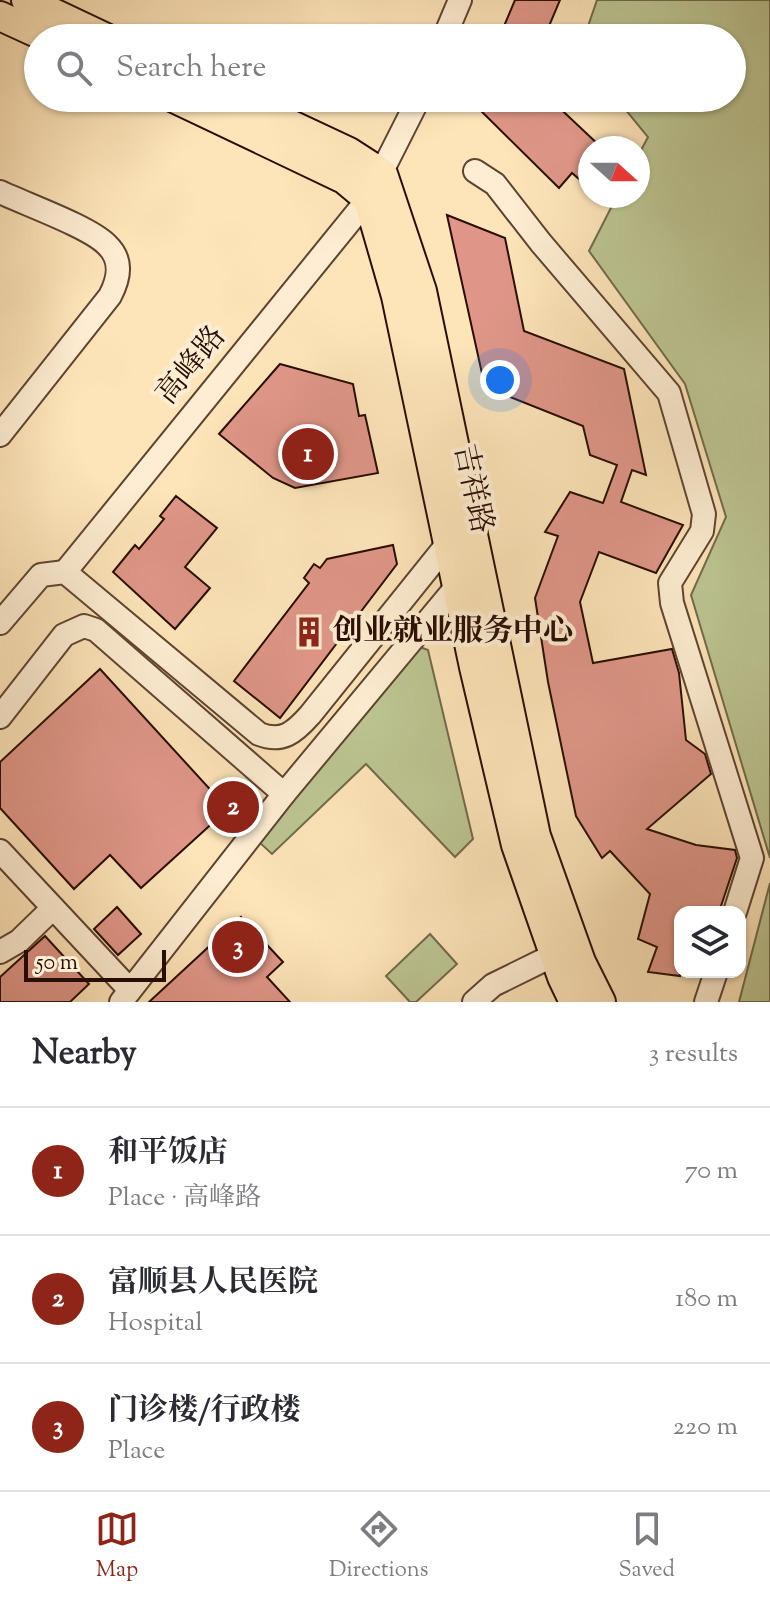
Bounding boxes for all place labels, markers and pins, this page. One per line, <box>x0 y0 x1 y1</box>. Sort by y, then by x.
pin: 1 <box>282 424 334 484</box>
place label: 创业就业服务中心 <box>333 611 573 654</box>
building icon: 创业就业服务中心 <box>292 615 326 649</box>
pin: 2 <box>207 777 259 837</box>
pin: 3 <box>212 917 264 977</box>

